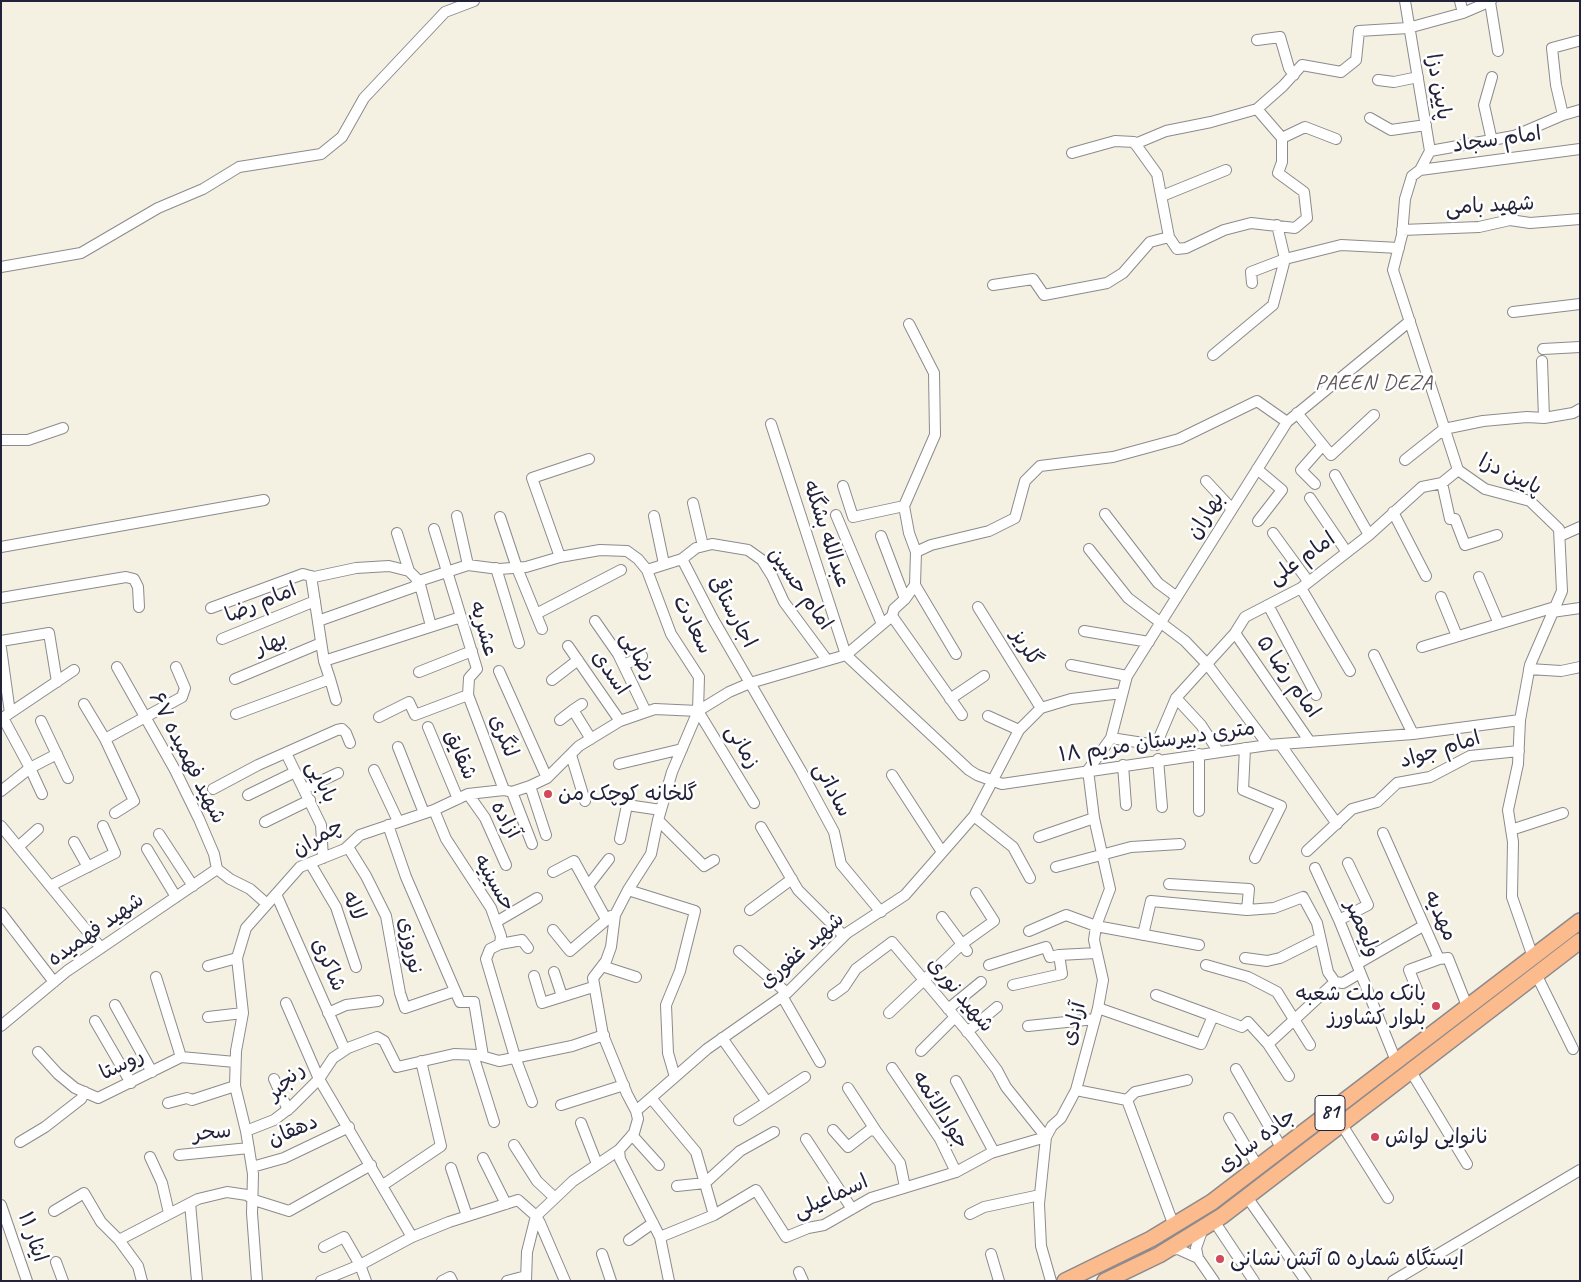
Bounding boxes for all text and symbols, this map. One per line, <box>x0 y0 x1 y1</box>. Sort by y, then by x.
street label: پایین دزا <box>1420 52 1456 122</box>
street label: امام سجاد <box>1451 121 1543 159</box>
street label: شهید بامی <box>1445 191 1535 221</box>
district label: PAEEN DEZA <box>1315 370 1433 396</box>
street label: پایین دزا <box>1474 449 1546 501</box>
street label: عبدالله بشگله <box>797 477 855 591</box>
street label: بهاران <box>1182 488 1230 544</box>
street label: امام علی <box>1264 527 1340 591</box>
street label: امام حسین <box>762 543 838 635</box>
street label: اجارستاقی <box>703 572 761 652</box>
street label: امام رضا <box>221 577 301 629</box>
street label: سعادت <box>667 591 717 659</box>
street label: عشریه <box>463 599 503 659</box>
street label: گلریز <box>1005 625 1047 671</box>
street label: بهار <box>251 626 291 662</box>
street label: رضایی <box>614 627 662 685</box>
street label: امام رضا ۵ <box>1250 631 1326 723</box>
street label: اسدی <box>586 646 634 700</box>
street label: شهید فهمیده ۶۷ <box>143 688 231 828</box>
street label: لنگری <box>483 711 523 761</box>
street label: ۱۸ متری دبیرستان مریم <box>1057 716 1257 768</box>
street label: زمانی <box>719 720 765 774</box>
street label: شقایق <box>438 726 482 784</box>
street label: امام جواد <box>1396 726 1484 774</box>
street label: بابایی <box>300 757 342 807</box>
street label: ساداتی <box>807 758 857 822</box>
place label: گلخانه کوچک من <box>558 781 697 807</box>
marker: گلخانه کوچک من <box>542 788 554 800</box>
street label: آزاده <box>485 797 525 843</box>
street label: چمران <box>288 813 348 863</box>
street label: حسینیه <box>468 850 520 916</box>
street label: مهدیه <box>1418 887 1462 945</box>
street label: شهید فهمیده <box>43 888 149 972</box>
street label: لاله <box>336 888 370 924</box>
street label: ولیعصر <box>1339 897 1385 961</box>
street label: شهید غفوری <box>754 907 850 995</box>
street label: نوروزی <box>392 915 428 977</box>
street label: شاکری <box>305 934 351 996</box>
street label: شهید نوری <box>921 952 999 1038</box>
place label: بانک ملت شعبه بلوار کشاورز <box>1296 981 1426 1031</box>
street label: آزادی <box>1056 999 1092 1049</box>
marker: بانک ملت شعبه بلوار کشاورز <box>1430 1000 1442 1012</box>
street label: روستا <box>96 1044 148 1086</box>
street label: رنجبر <box>261 1058 311 1106</box>
street label: جوادالائمه <box>906 1066 974 1154</box>
road number: 81 <box>1315 1096 1345 1130</box>
street label: جاده ساری <box>1213 1103 1301 1179</box>
street label: دهقان <box>264 1109 322 1153</box>
street label: سحر <box>191 1118 233 1148</box>
place label: نانوایی لواش <box>1385 1124 1489 1150</box>
marker: نانوایی لواش <box>1369 1131 1381 1143</box>
street label: اسماعیلی <box>790 1169 872 1225</box>
street label: ایثار ۱۱ <box>12 1208 52 1266</box>
place label: ایستگاه شماره ۵ آتش نشانی <box>1230 1246 1464 1272</box>
marker: ایستگاه شماره ۵ آتش نشانی <box>1214 1253 1226 1265</box>

